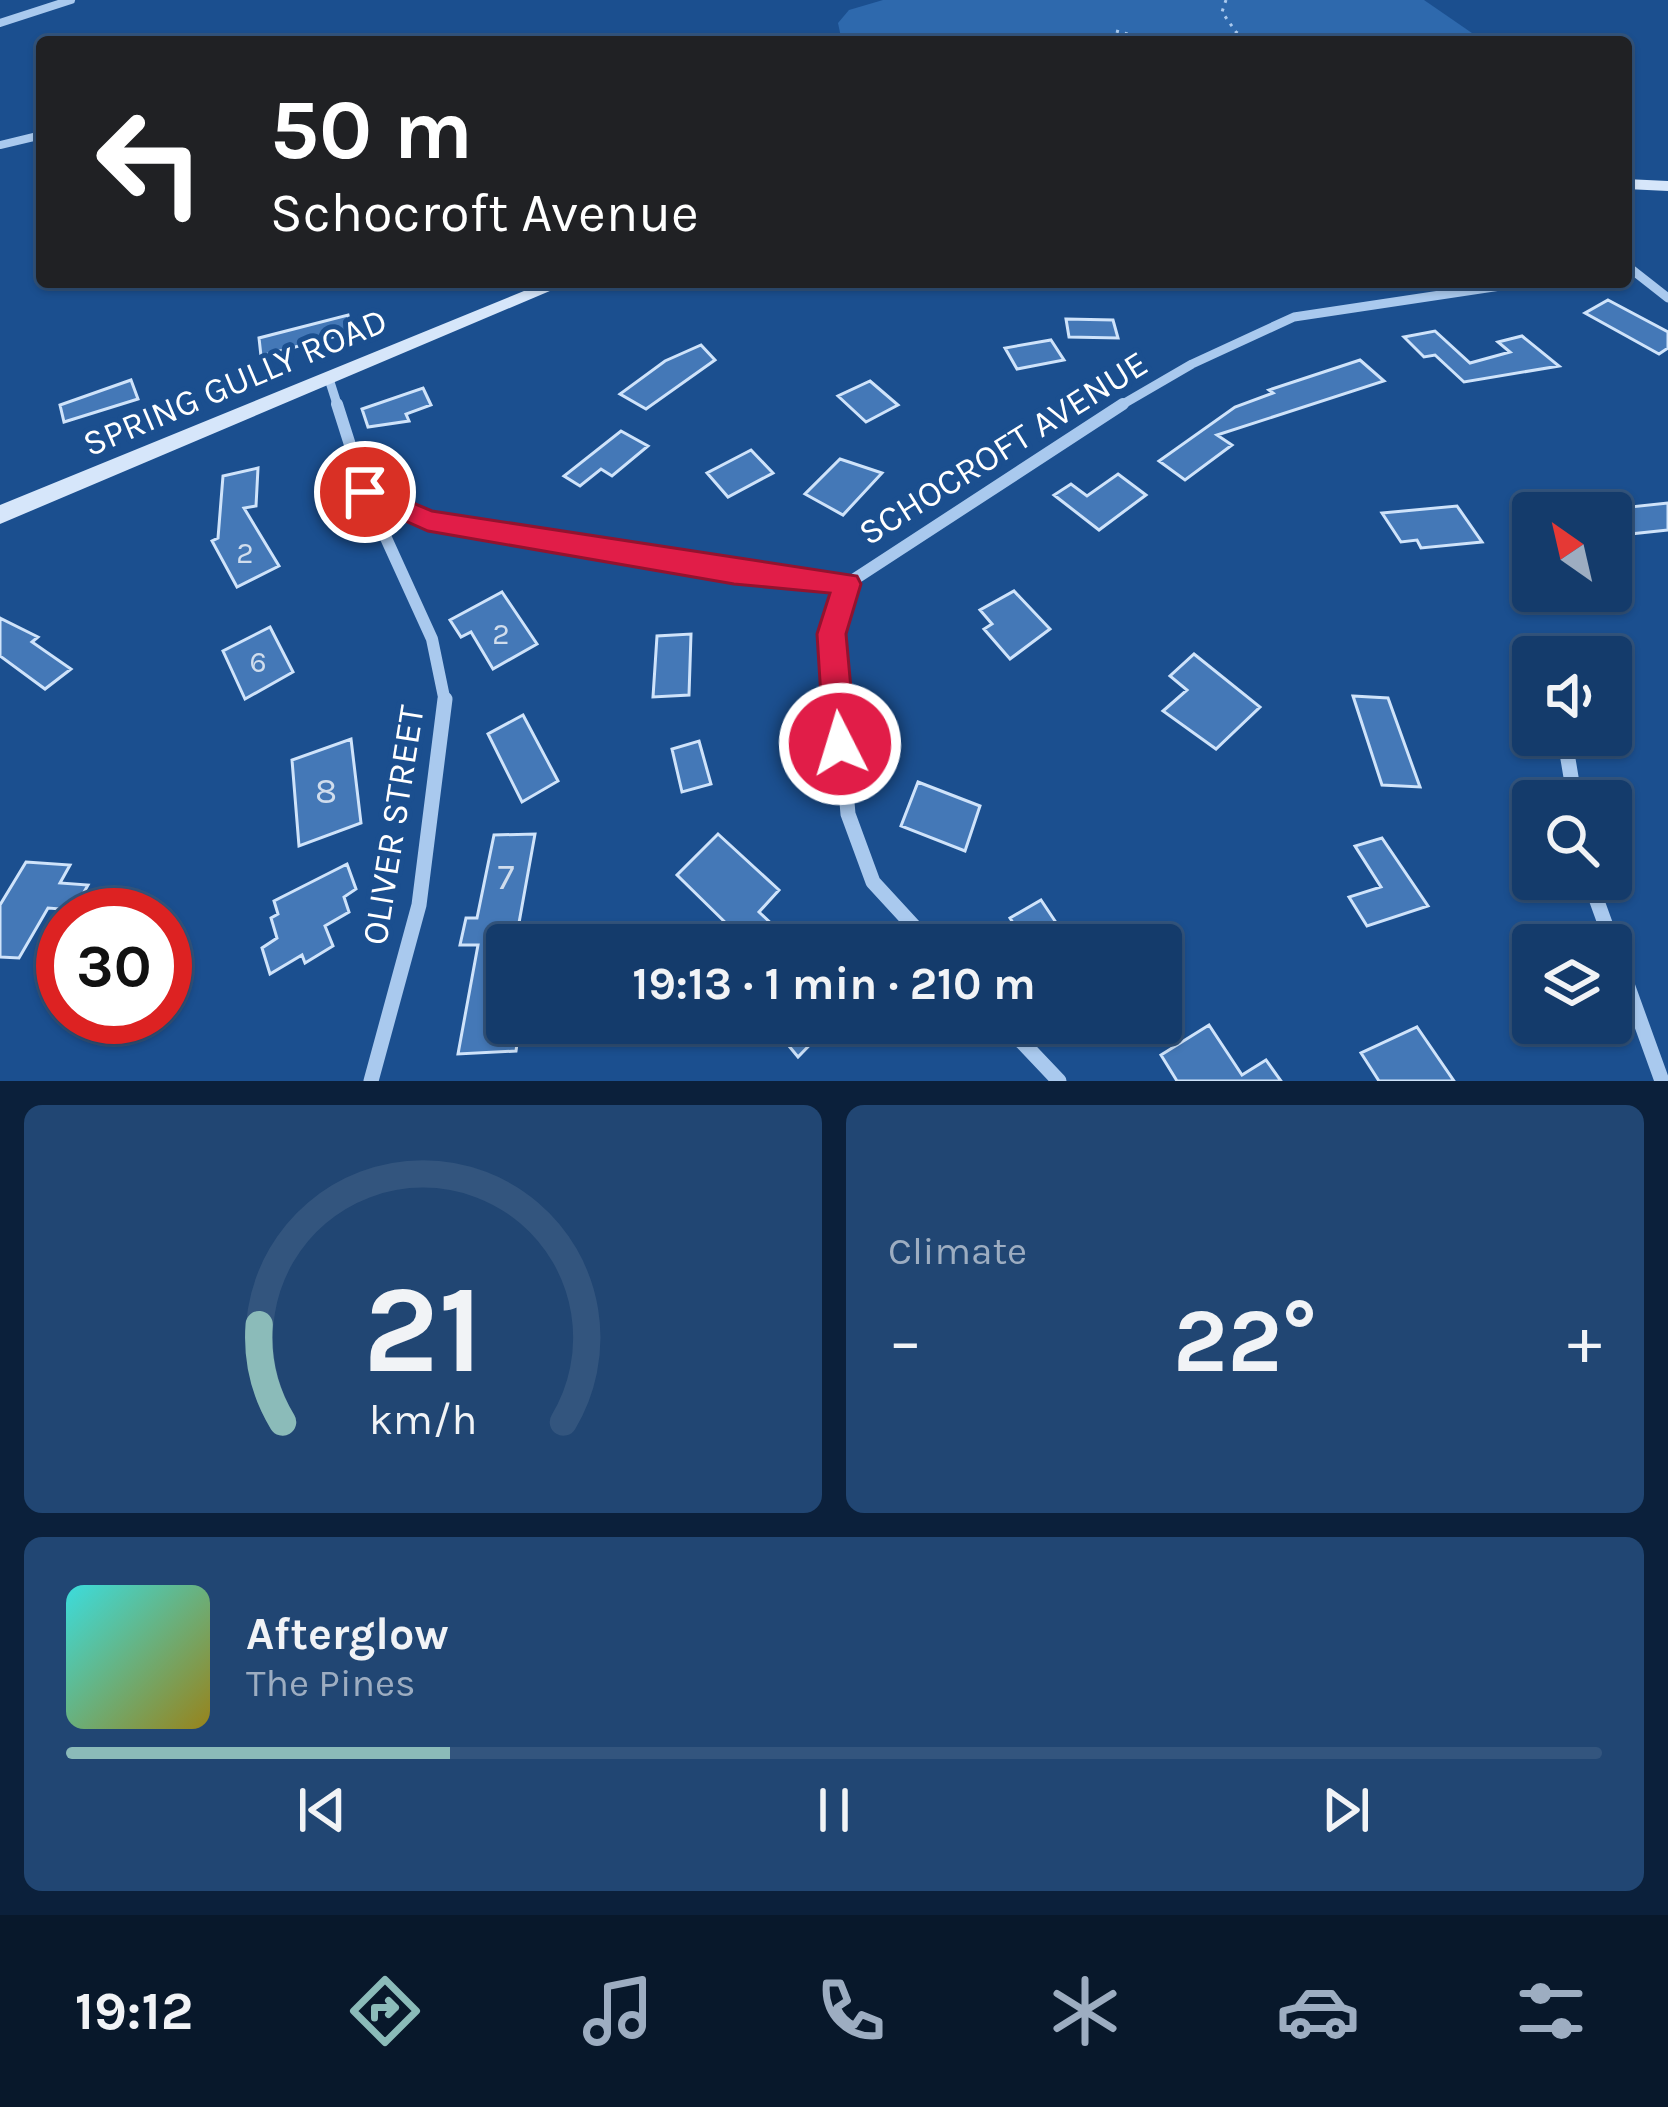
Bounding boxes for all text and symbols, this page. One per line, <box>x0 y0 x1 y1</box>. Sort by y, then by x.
text: 50 m <box>270 81 473 179</box>
icon: left <box>72 84 228 240</box>
text: Schocroft Avenue <box>270 181 699 245</box>
street label: SPRING GULLY ROAD <box>77 299 393 465</box>
street label: SCHOCROFT AVENUE <box>851 342 1155 554</box>
pin <box>314 441 416 543</box>
icon: arrive <box>332 459 398 525</box>
north arrow <box>1512 492 1632 612</box>
map controls <box>1512 492 1632 1044</box>
house number: 2 <box>236 535 254 571</box>
house number: 2 <box>492 616 510 652</box>
button: sound <box>1512 636 1632 756</box>
house number: 6 <box>249 644 267 680</box>
position arrow <box>777 681 903 807</box>
street label: OLIVER STREET <box>353 702 433 948</box>
house number: 8 <box>315 770 337 812</box>
button: search <box>1512 780 1632 900</box>
house number: 7 <box>498 856 515 898</box>
speed limit sign: 30 <box>36 888 192 1044</box>
button: layers <box>1512 924 1632 1044</box>
text: 19:13 · 1 min · 210 m <box>632 958 1036 1010</box>
text: Climate <box>888 1228 1027 1274</box>
text: 21 <box>363 1257 483 1402</box>
text: 22° <box>1173 1288 1317 1394</box>
text: − <box>888 1302 923 1380</box>
text: + <box>1567 1302 1602 1380</box>
text: km/h <box>369 1395 477 1445</box>
text: Afterglow <box>246 1608 449 1660</box>
text: The Pines <box>246 1660 416 1706</box>
icon: previous <box>289 1777 355 1843</box>
icon: pause <box>801 1777 867 1843</box>
icon: next <box>1313 1777 1379 1843</box>
icon: directions <box>343 1969 427 2053</box>
icon: music <box>576 1969 660 2053</box>
icon: phone <box>809 1969 893 2053</box>
icon: climate <box>1043 1969 1127 2053</box>
icon: car <box>1276 1969 1360 2053</box>
icon: filters <box>1509 1969 1593 2053</box>
text: 19:12 <box>75 1979 193 2043</box>

